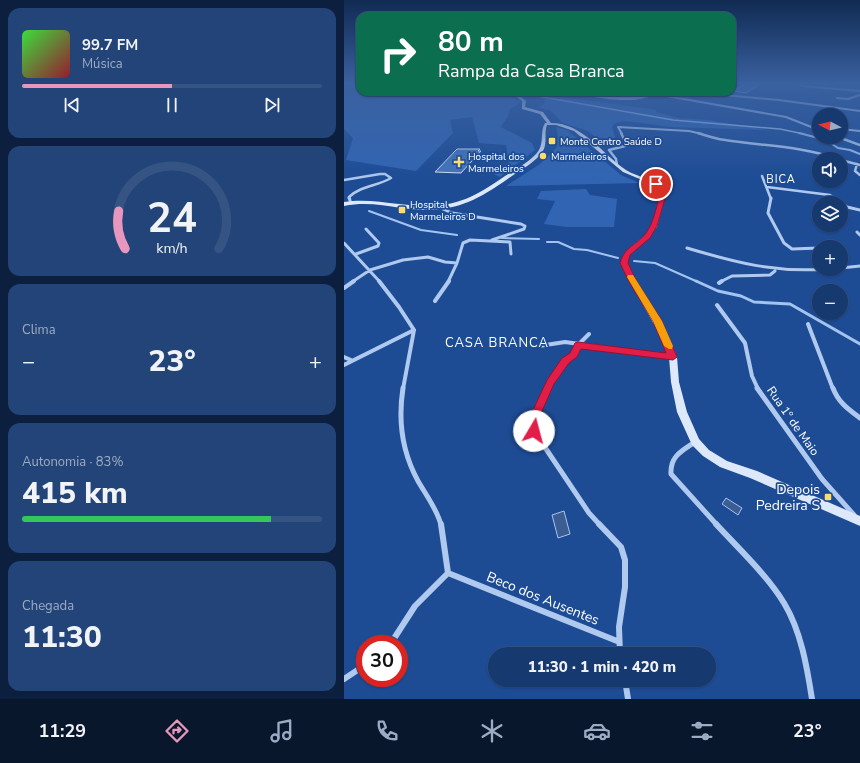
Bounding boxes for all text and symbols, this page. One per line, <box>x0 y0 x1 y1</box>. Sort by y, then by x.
text: 80 m <box>438 23 504 61</box>
icon: right <box>372 28 424 80</box>
text: 99.7 FM <box>82 35 138 55</box>
text: Música <box>82 55 123 73</box>
text: Rampa da Casa Branca <box>438 59 625 83</box>
icon: previous <box>61 94 83 116</box>
icon: pause <box>161 94 183 116</box>
icon: next <box>261 94 283 116</box>
north arrow <box>812 108 848 144</box>
map controls <box>812 108 848 320</box>
place label: Monte Centro Saúde D <box>560 135 662 149</box>
marker: Monte Centro Saúde D <box>547 136 557 146</box>
place label: Hospital dos Marmeleiros <box>468 150 525 176</box>
place label: Marmeleiros <box>551 150 607 164</box>
marker: Marmeleiros <box>538 151 548 161</box>
button: sound <box>812 152 848 188</box>
marker: Hospital dos Marmeleiros <box>453 156 465 168</box>
pin <box>639 167 673 201</box>
district label: BICA <box>766 172 796 187</box>
icon: arrive <box>645 173 667 195</box>
text: 24 <box>147 190 197 247</box>
button: layers <box>812 196 848 232</box>
place label: Hospital Marmeleiros D <box>410 198 476 224</box>
marker: Hospital Marmeleiros D <box>397 205 407 215</box>
text: km/h <box>156 239 188 258</box>
button: + <box>812 240 848 276</box>
button: − <box>812 284 848 320</box>
text: Clima <box>22 321 56 339</box>
district label: CASA BRANCA <box>445 334 549 352</box>
text: 23° <box>148 341 196 382</box>
text: − <box>22 347 35 377</box>
text: + <box>309 347 322 377</box>
street label: Rua 1º de Maio <box>763 383 823 459</box>
position arrow <box>513 410 555 452</box>
text: Autonomia · 83% <box>22 453 123 471</box>
text: 415 km <box>22 473 128 514</box>
place label: Depois Pedreira S <box>756 480 820 515</box>
marker: Depois Pedreira S <box>823 492 833 502</box>
street label: Beco dos Ausentes <box>484 567 602 630</box>
text: Chegada <box>22 597 74 615</box>
text: 11:30 <box>22 617 102 658</box>
speed limit sign: 30 <box>356 635 408 687</box>
text: 11:30 · 1 min · 420 m <box>528 657 676 677</box>
icon: directions <box>163 717 191 745</box>
icon: music <box>268 717 296 745</box>
icon: phone <box>373 717 401 745</box>
icon: climate <box>478 717 506 745</box>
icon: car <box>583 717 611 745</box>
icon: filters <box>688 717 716 745</box>
text: 11:29 <box>38 719 86 743</box>
text: 23° <box>793 719 821 743</box>

